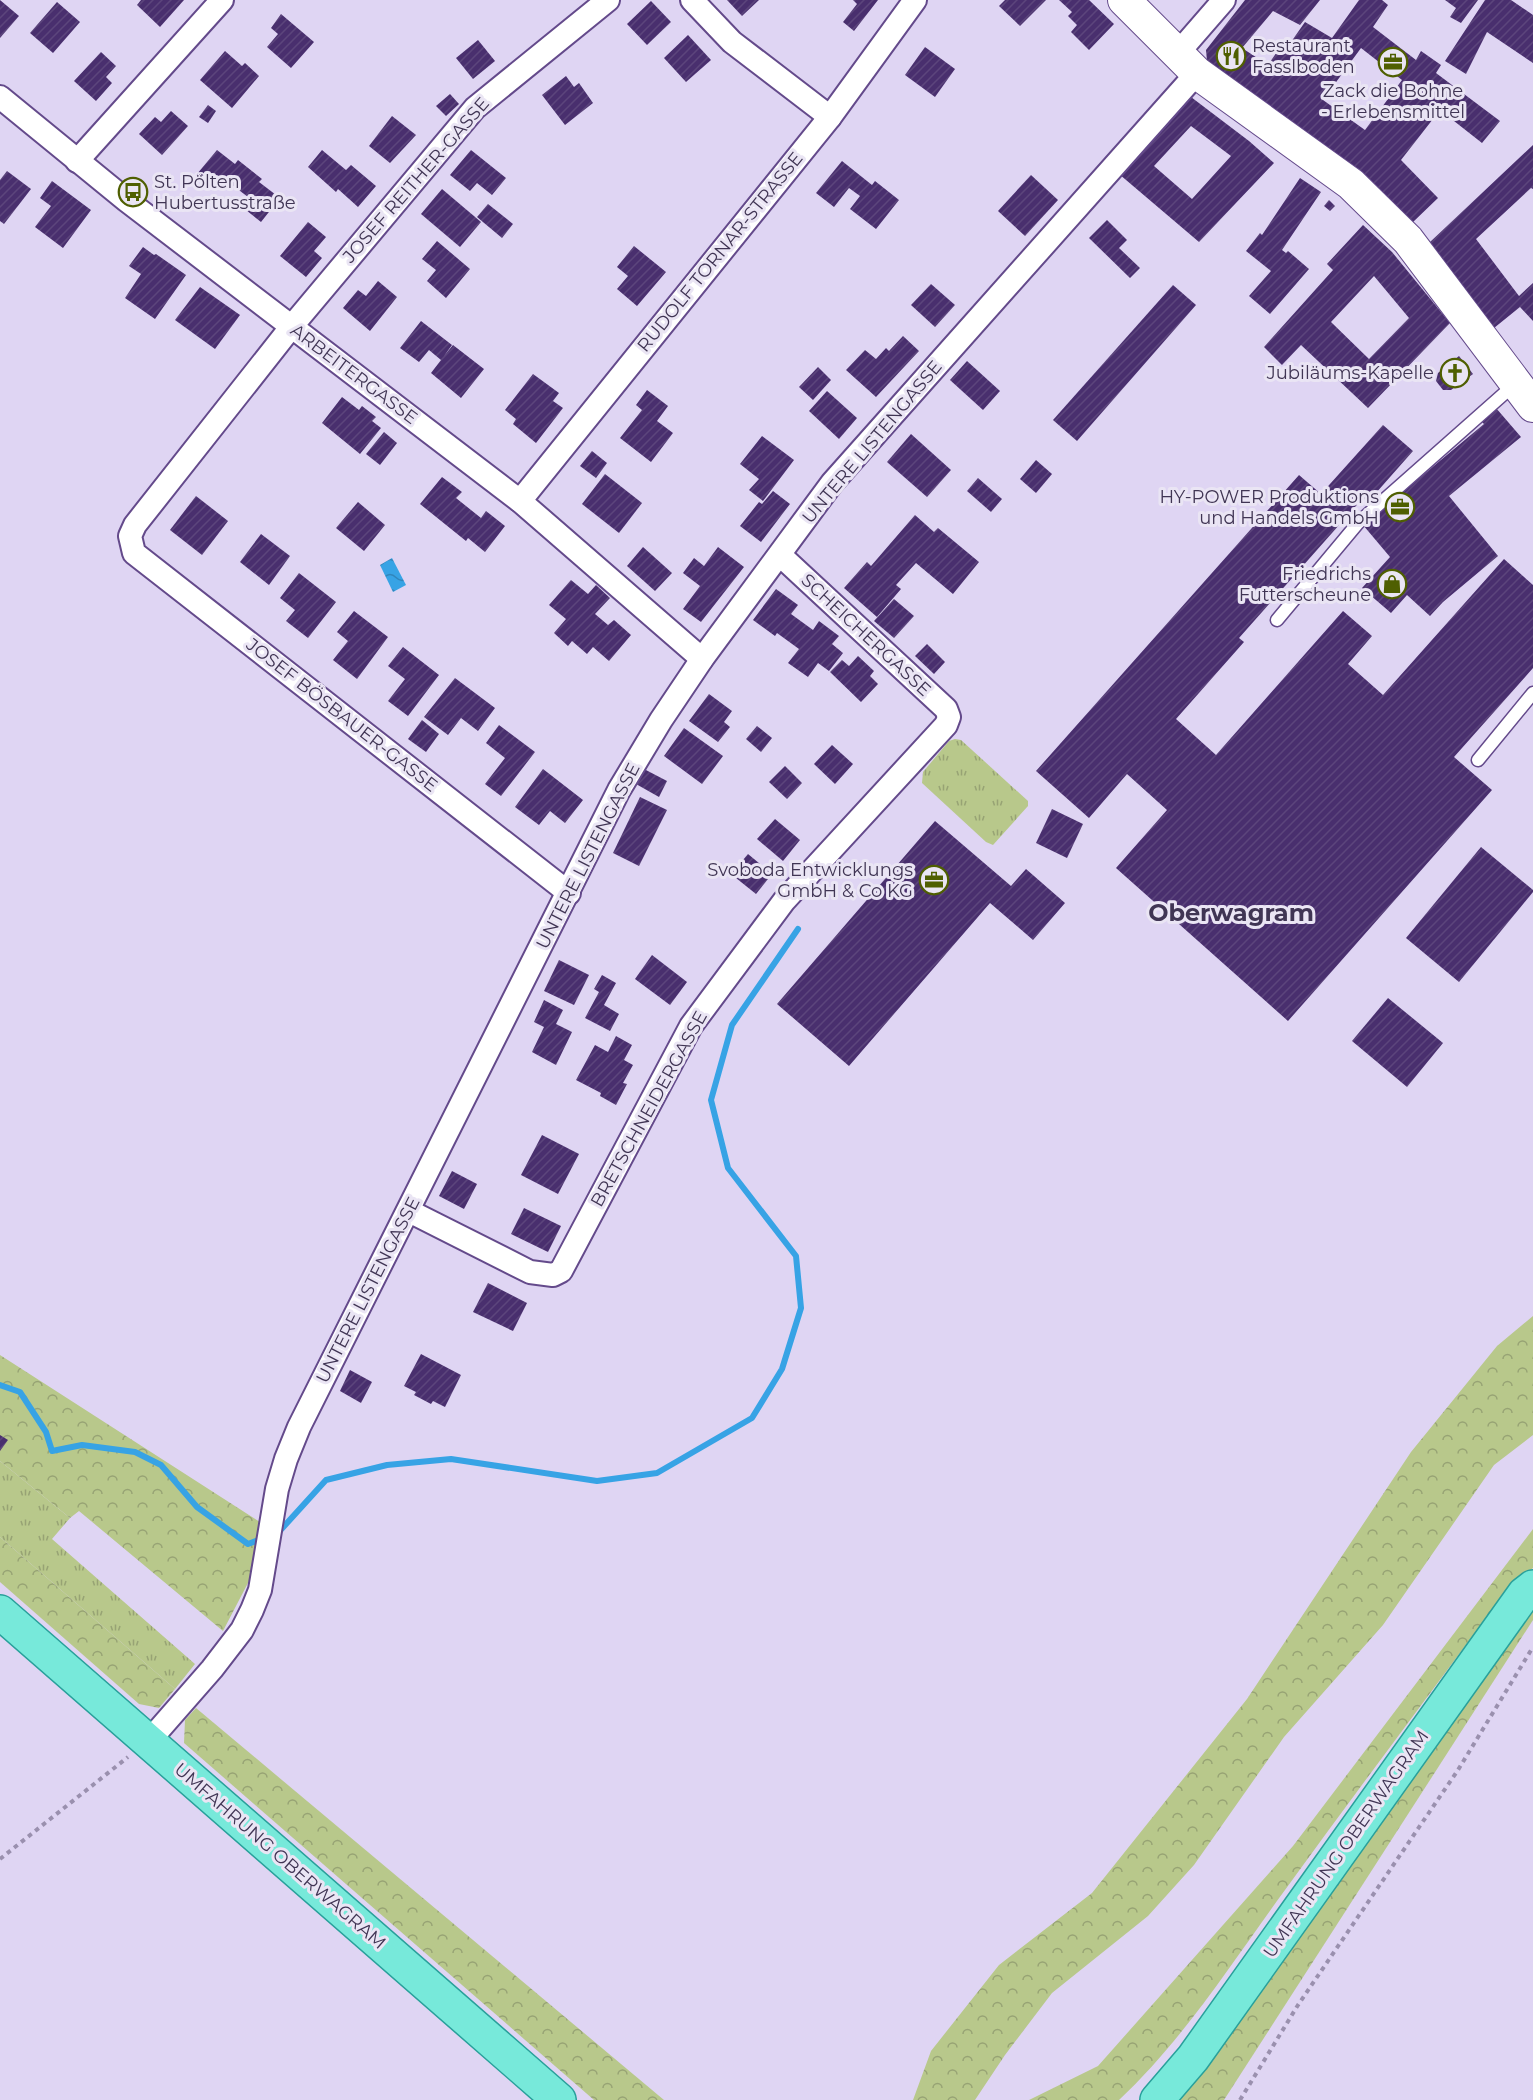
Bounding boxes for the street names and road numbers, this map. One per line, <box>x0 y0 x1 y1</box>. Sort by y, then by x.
street label: JOSEF REITHER-GASSE <box>338 93 494 268</box>
street label: RUDOLF TORNAR-STRASSE <box>633 148 807 356</box>
street label: ARBEITERGASSE <box>286 319 422 429</box>
street label: UNTERE LISTENGASSE <box>797 356 947 528</box>
street label: SCHEICHERGASSE <box>797 569 935 701</box>
street label: JOSEF BÖSBAUER-GASSE <box>241 633 442 796</box>
street label: UNTERE LISTENGASSE <box>531 759 645 953</box>
street label: BRETSCHNEIDERGASSE <box>586 1007 712 1211</box>
street label: UNTERE LISTENGASSE <box>311 1193 425 1387</box>
street label: UMFAHRUNG OBERWAGRAM <box>1259 1726 1433 1962</box>
street label: UMFAHRUNG OBERWAGRAM <box>170 1758 390 1954</box>

